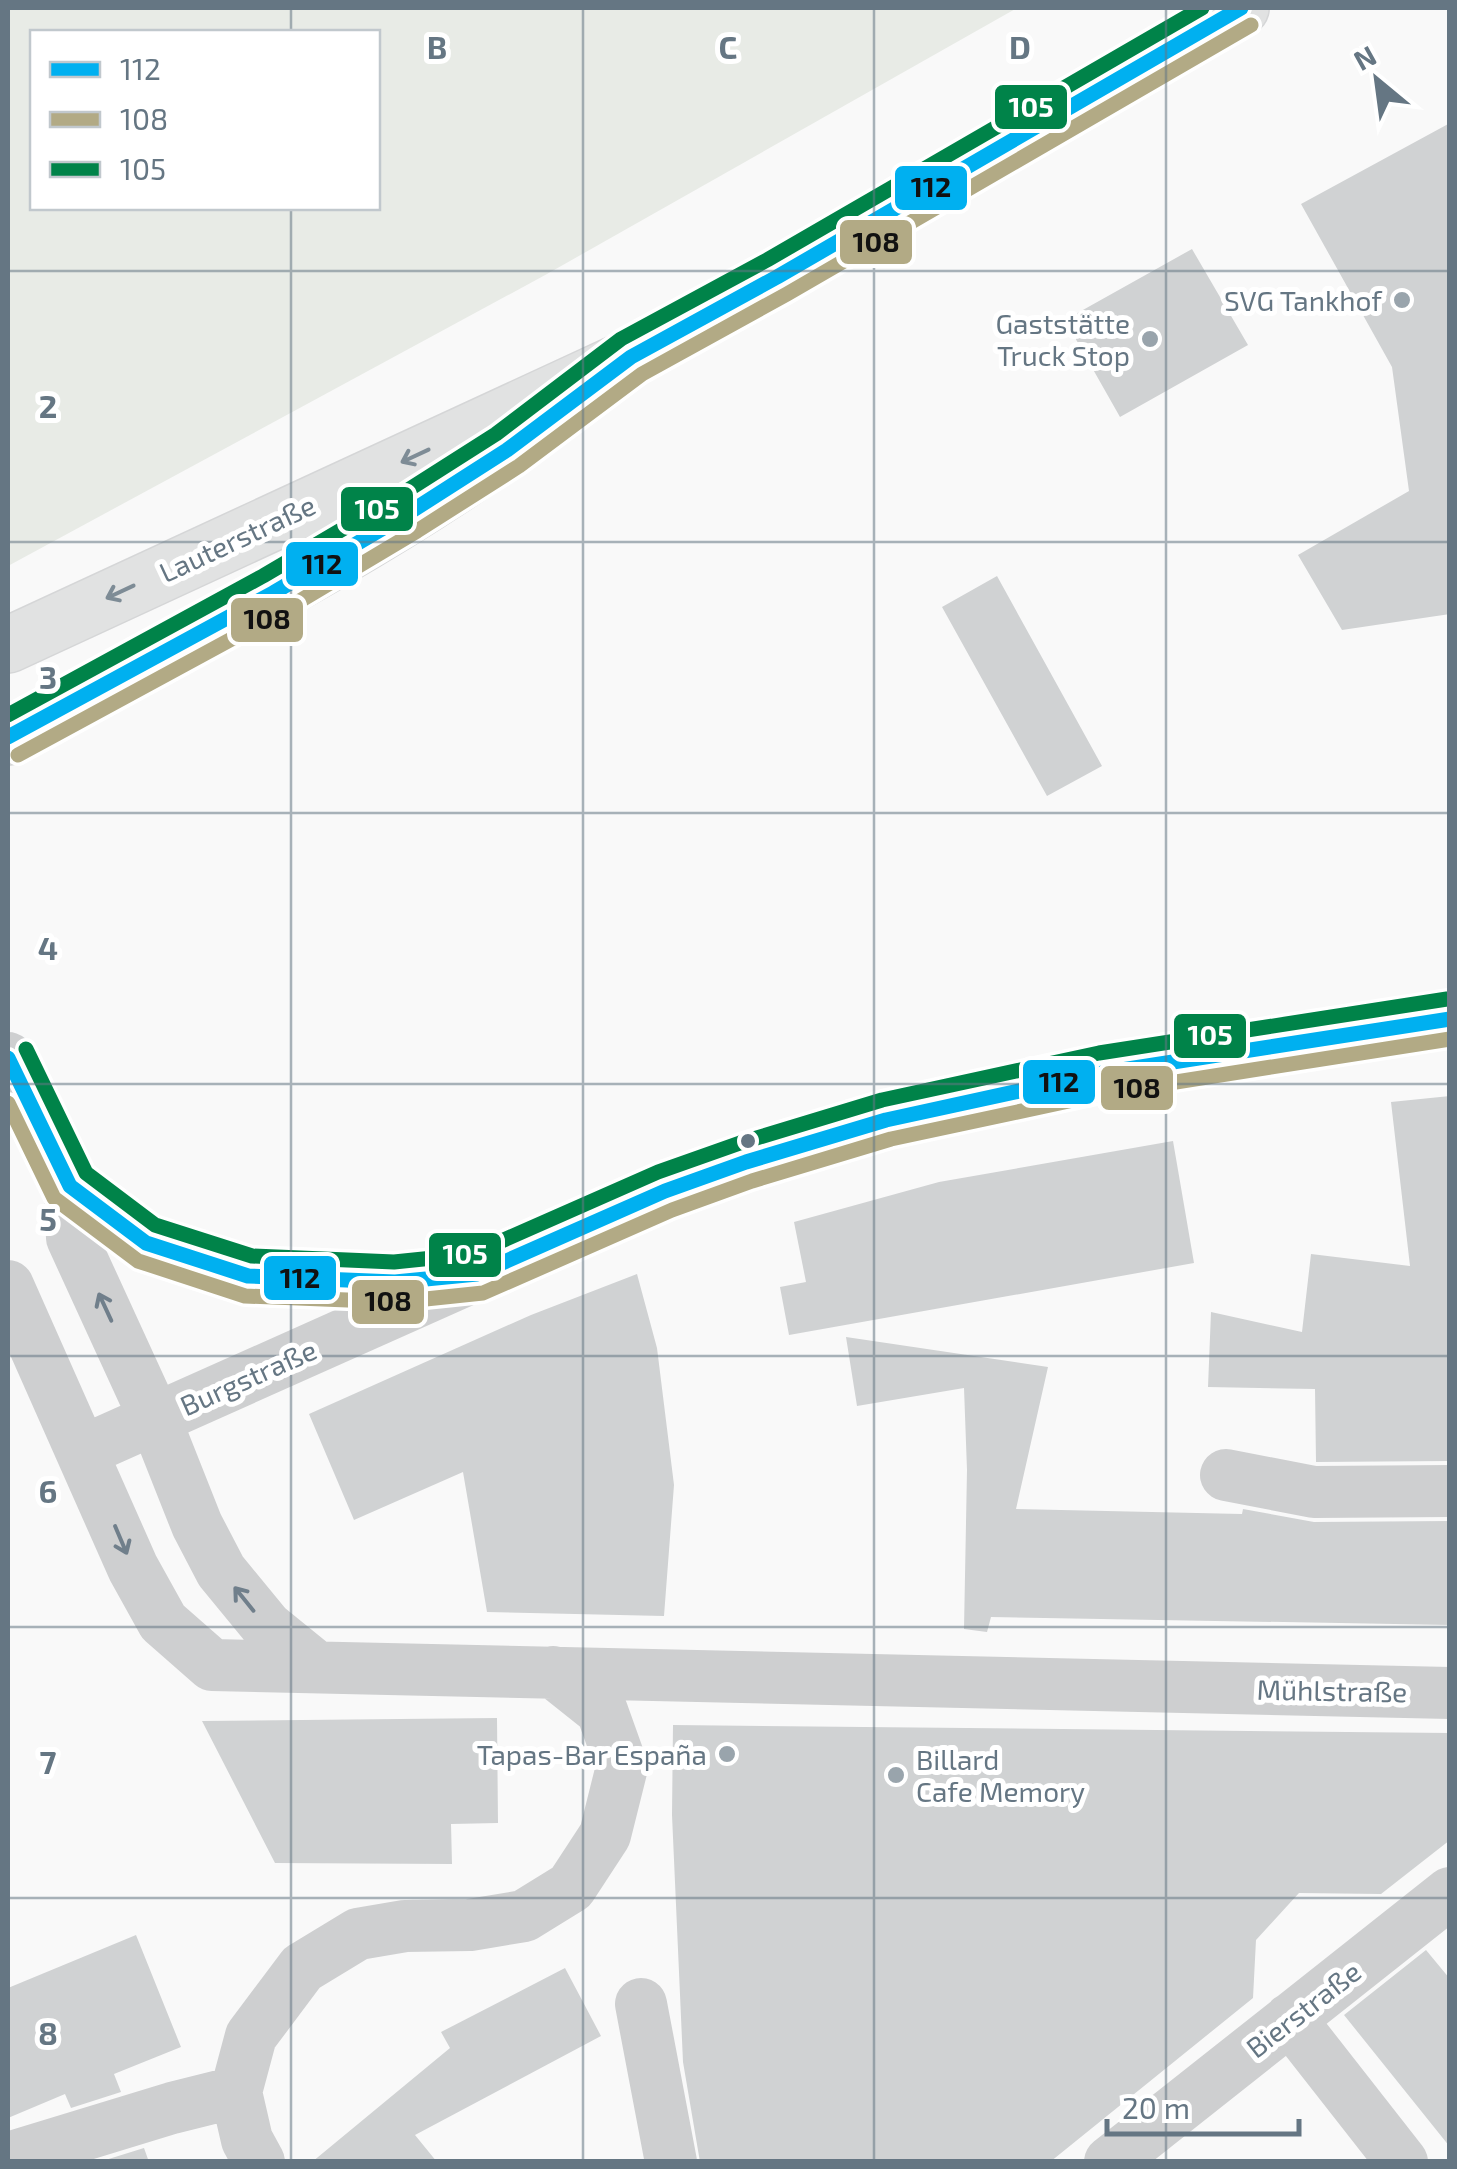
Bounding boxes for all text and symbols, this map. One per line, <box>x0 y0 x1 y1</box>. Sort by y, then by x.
text: B <box>427 27 447 65</box>
text: C <box>719 27 737 65</box>
text: D <box>1009 27 1031 65</box>
legend <box>30 30 380 210</box>
north arrow <box>1327 30 1427 130</box>
text: N <box>1347 37 1381 77</box>
text: 112 <box>120 50 161 86</box>
line badge: 105 <box>993 83 1069 131</box>
text: 105 <box>1008 89 1054 123</box>
text: 108 <box>120 100 168 136</box>
text: 105 <box>120 150 166 186</box>
line badge: 112 <box>893 164 969 212</box>
text: 112 <box>911 169 951 203</box>
line badge: 108 <box>838 218 914 266</box>
text: 108 <box>852 224 900 258</box>
place label: SVG Tankhof <box>1224 283 1383 317</box>
marker: SVG Tankhof <box>1391 289 1413 311</box>
place label: Gaststätte Truck Stop <box>996 306 1130 372</box>
marker: Gaststätte Truck Stop <box>1139 328 1161 350</box>
text: 2 <box>39 386 57 424</box>
one-way arrow <box>400 448 431 466</box>
line badge: 105 <box>339 485 415 533</box>
street label: Lauterstraße <box>154 487 320 589</box>
text: 105 <box>354 491 400 525</box>
line badge: 112 <box>284 540 360 588</box>
text: 112 <box>302 546 342 580</box>
one-way arrow <box>106 584 136 603</box>
line badge: 108 <box>229 596 305 644</box>
text: 108 <box>243 601 291 635</box>
text: 3 <box>39 657 57 695</box>
text: 4 <box>38 928 58 966</box>
line badge: 105 <box>1172 1012 1248 1060</box>
text: 105 <box>1187 1017 1233 1051</box>
line badge: 112 <box>1021 1058 1097 1106</box>
text: 112 <box>1039 1064 1079 1098</box>
line badge: 108 <box>1099 1064 1175 1112</box>
text: 108 <box>1113 1070 1161 1104</box>
unlabelled marker <box>738 1131 758 1151</box>
text: 5 <box>39 1199 57 1237</box>
line badge: 105 <box>427 1231 503 1279</box>
text: 105 <box>442 1236 488 1270</box>
line badge: 112 <box>262 1254 338 1302</box>
text: 112 <box>280 1260 320 1294</box>
line badge: 108 <box>350 1278 426 1326</box>
text: 108 <box>364 1283 412 1317</box>
one-way arrow <box>94 1293 113 1323</box>
street label: Burgstraße <box>175 1332 321 1422</box>
text: 6 <box>39 1471 57 1509</box>
one-way arrow <box>113 1524 131 1555</box>
one-way arrow <box>234 1587 256 1613</box>
street label: Mühlstraße <box>1256 1672 1408 1708</box>
place label: Tapas-Bar España <box>477 1737 707 1771</box>
text: 7 <box>40 1742 57 1780</box>
place label: Billard Cafe Memory <box>916 1742 1085 1808</box>
marker: Tapas-Bar España <box>716 1743 738 1765</box>
marker: Billard Cafe Memory <box>885 1764 907 1786</box>
street label: Bierstraße <box>1239 1954 1367 2064</box>
text: 8 <box>38 2013 58 2051</box>
scale bar <box>1107 2074 1300 2136</box>
text: 20 m <box>1122 2089 1190 2125</box>

